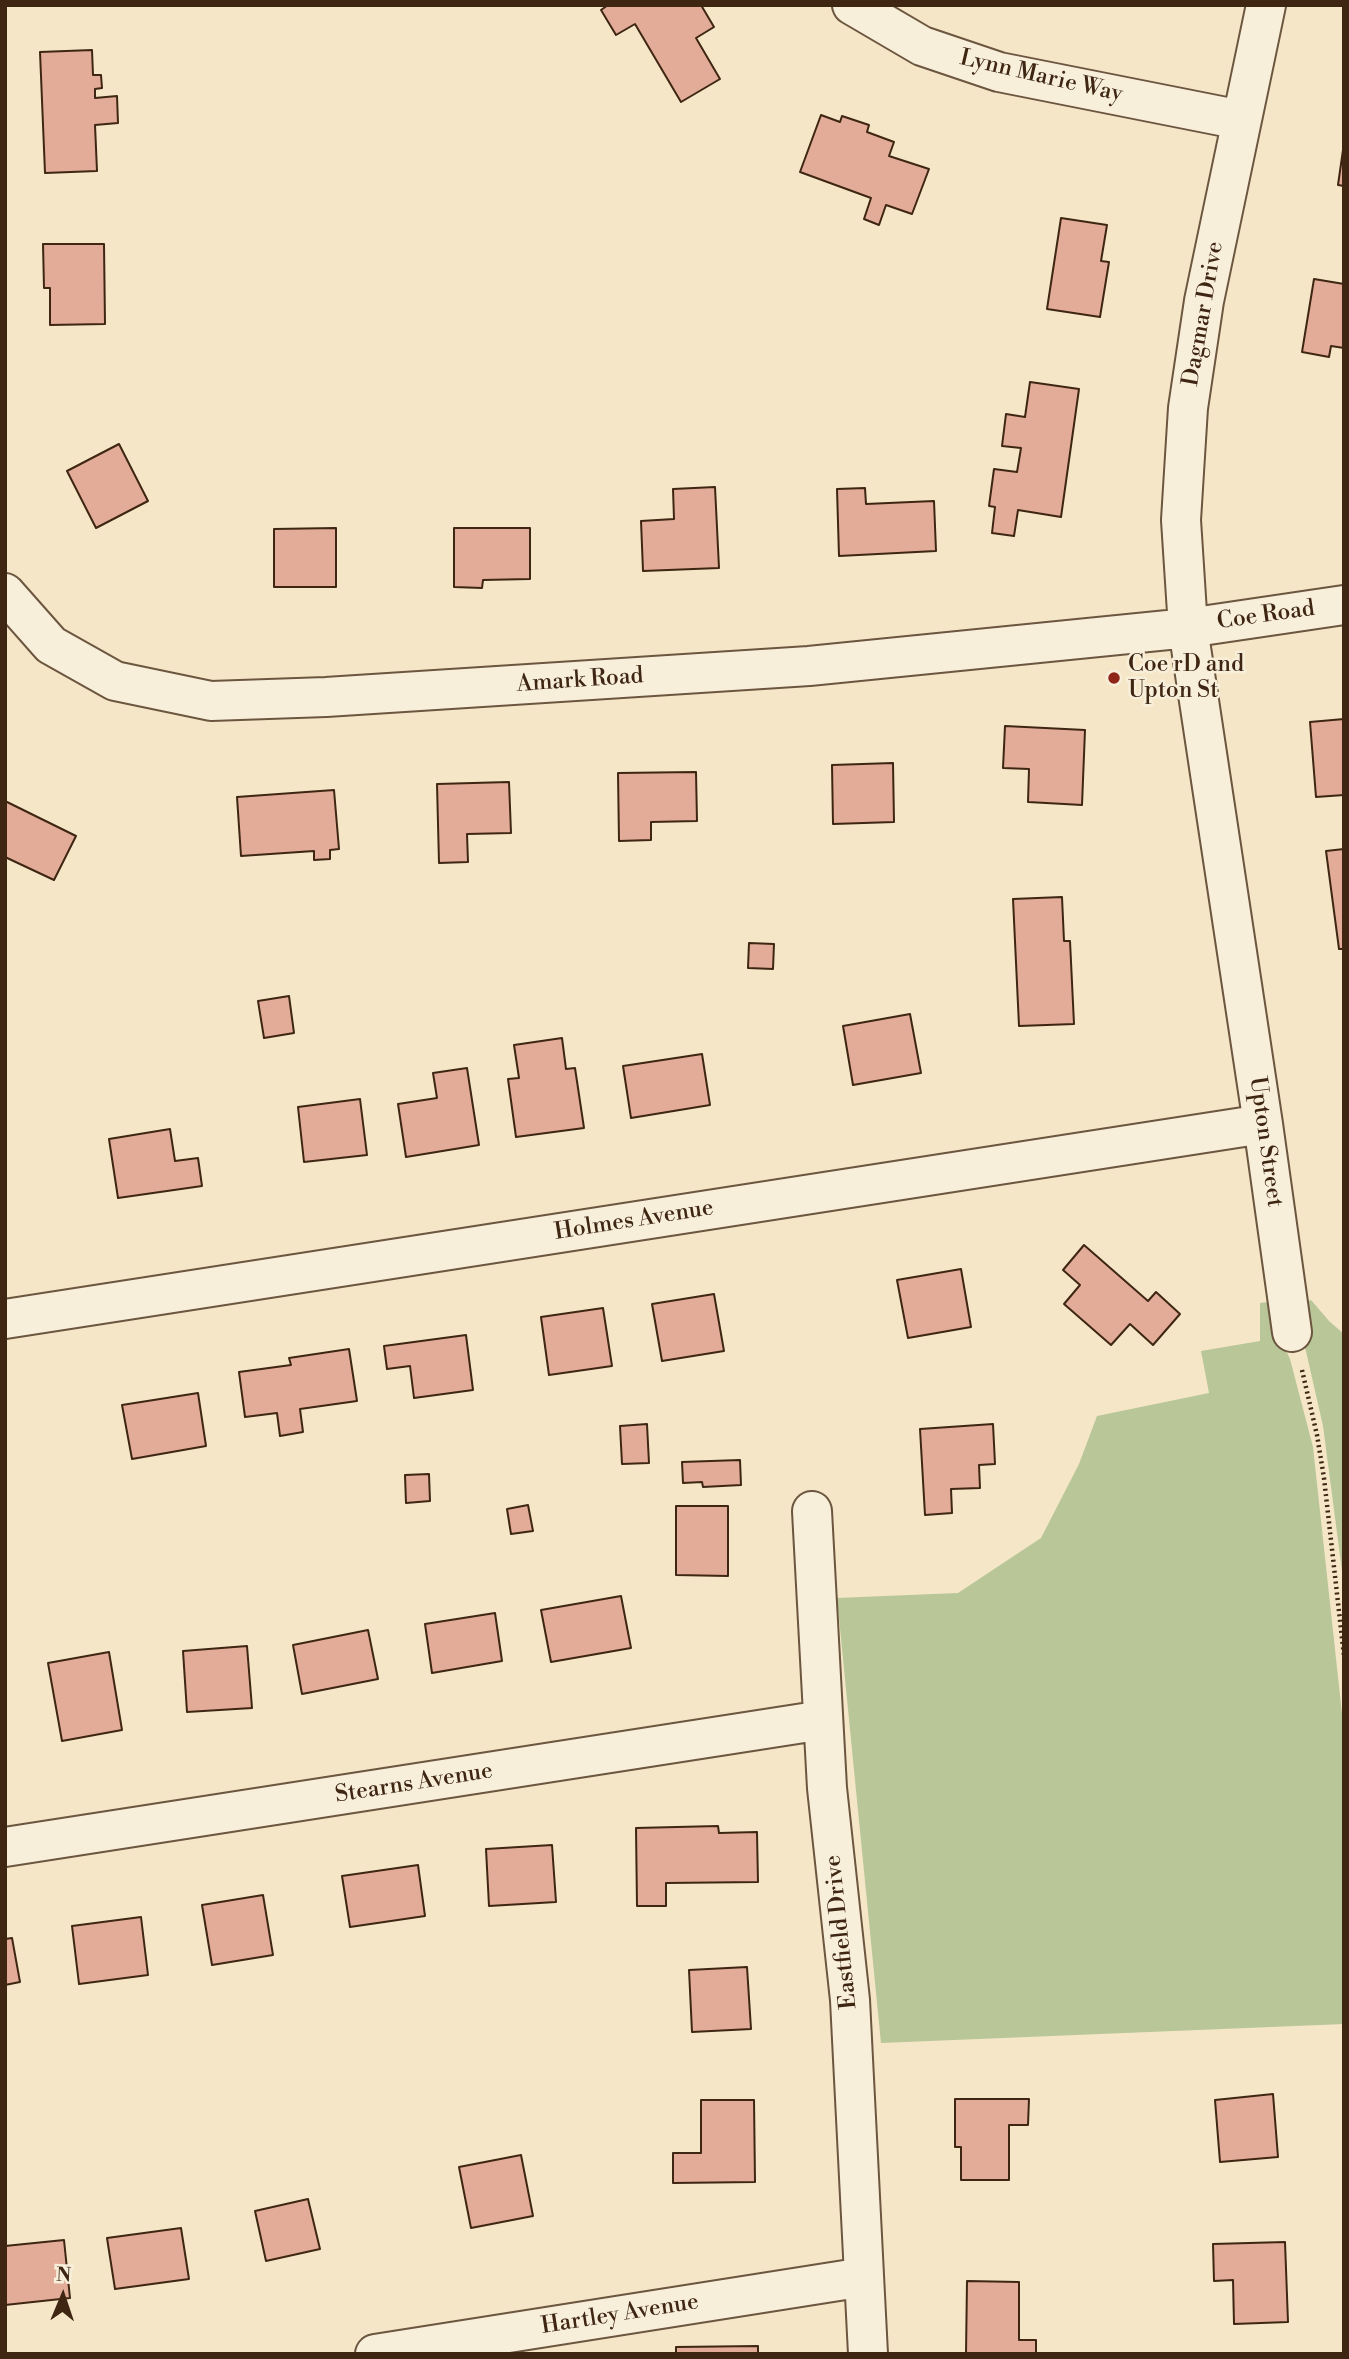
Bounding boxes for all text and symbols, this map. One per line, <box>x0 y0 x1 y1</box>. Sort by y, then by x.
street label: Lynn Marie Way <box>957 45 1125 109</box>
street label: Dagmar Drive <box>1178 239 1230 389</box>
street label: Coe Road <box>1215 595 1317 637</box>
place label: Coe rD and Upton St <box>1128 651 1244 705</box>
street label: Amark Road <box>516 663 644 699</box>
marker: Coe rD and Upton St <box>1106 670 1122 686</box>
street label: Upton Street <box>1242 1075 1288 1209</box>
street label: Holmes Avenue <box>553 1195 715 1247</box>
street label: Stearns Avenue <box>333 1758 495 1810</box>
street label: Eastfield Drive <box>820 1854 864 2010</box>
north arrow <box>28 2261 98 2331</box>
text: N <box>56 2263 72 2287</box>
street label: Hartley Avenue <box>539 2289 701 2341</box>

